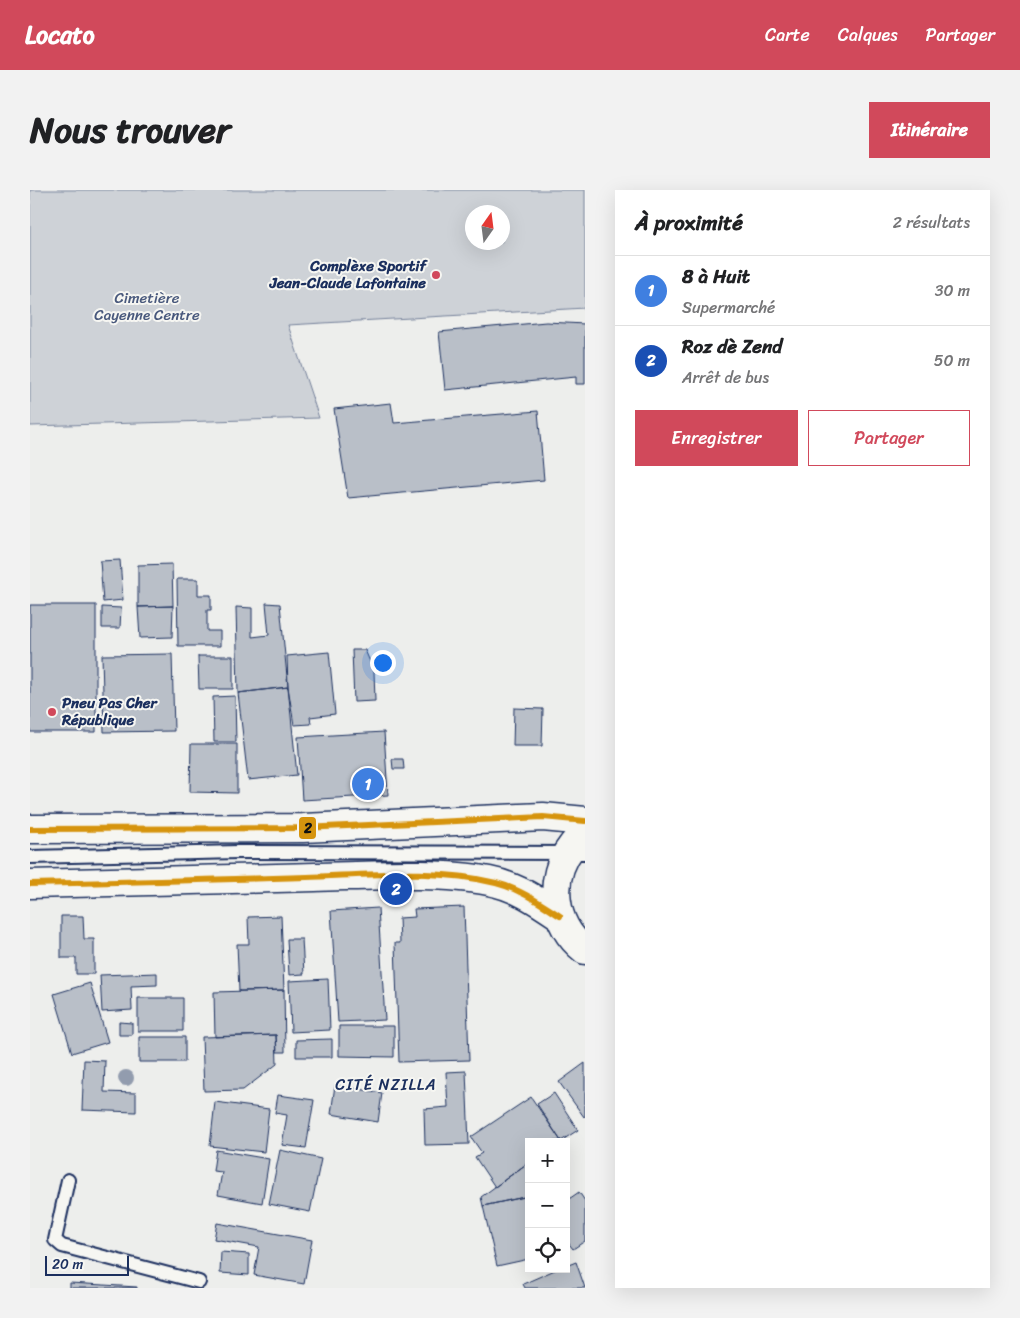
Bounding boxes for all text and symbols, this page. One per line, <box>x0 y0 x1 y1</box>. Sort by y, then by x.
text: Locato <box>25 14 95 56</box>
text: Carte <box>765 19 810 51</box>
text: Calques <box>838 19 898 51</box>
text: Partager <box>926 19 995 51</box>
text: Nous trouver <box>30 99 230 161</box>
button: Itinéraire <box>869 102 990 158</box>
text: À proximité <box>635 204 743 242</box>
north arrow <box>465 205 510 250</box>
text: 2 résultats <box>893 208 970 237</box>
place label: Complèxe Sportif Jean-Claude Lafontaine <box>269 253 428 296</box>
text: 8 à Huit <box>682 260 750 293</box>
marker: Complèxe Sportif Jean-Claude Lafontaine <box>430 269 442 281</box>
text: 1 <box>648 276 654 305</box>
text: 30 m <box>935 276 970 305</box>
park label: Cimetière Cayenne Centre <box>94 285 200 328</box>
text: Supermarché <box>682 293 775 322</box>
text: Roz dè Zend <box>682 330 782 363</box>
text: 2 <box>646 346 656 375</box>
text: 50 m <box>934 346 970 375</box>
text: Arrêt de bus <box>682 363 769 392</box>
button: Enregistrer <box>635 410 798 466</box>
button: Partager <box>808 410 970 466</box>
your location <box>370 650 396 676</box>
place label: Pneu Pas Cher République <box>61 690 159 733</box>
marker: Pneu Pas Cher République <box>46 706 58 718</box>
pin: 1 <box>352 765 384 803</box>
line badge: 2 <box>298 816 317 840</box>
text: 2 <box>303 816 313 841</box>
pin: 2 <box>380 870 412 908</box>
district label: CITÉ NZILLA <box>335 1070 437 1099</box>
map controls <box>525 1138 570 1273</box>
button: + <box>525 1138 570 1183</box>
button: − <box>525 1183 570 1228</box>
button: locate <box>525 1228 570 1273</box>
text: 20 m <box>52 1252 83 1277</box>
scale bar <box>45 1253 129 1276</box>

